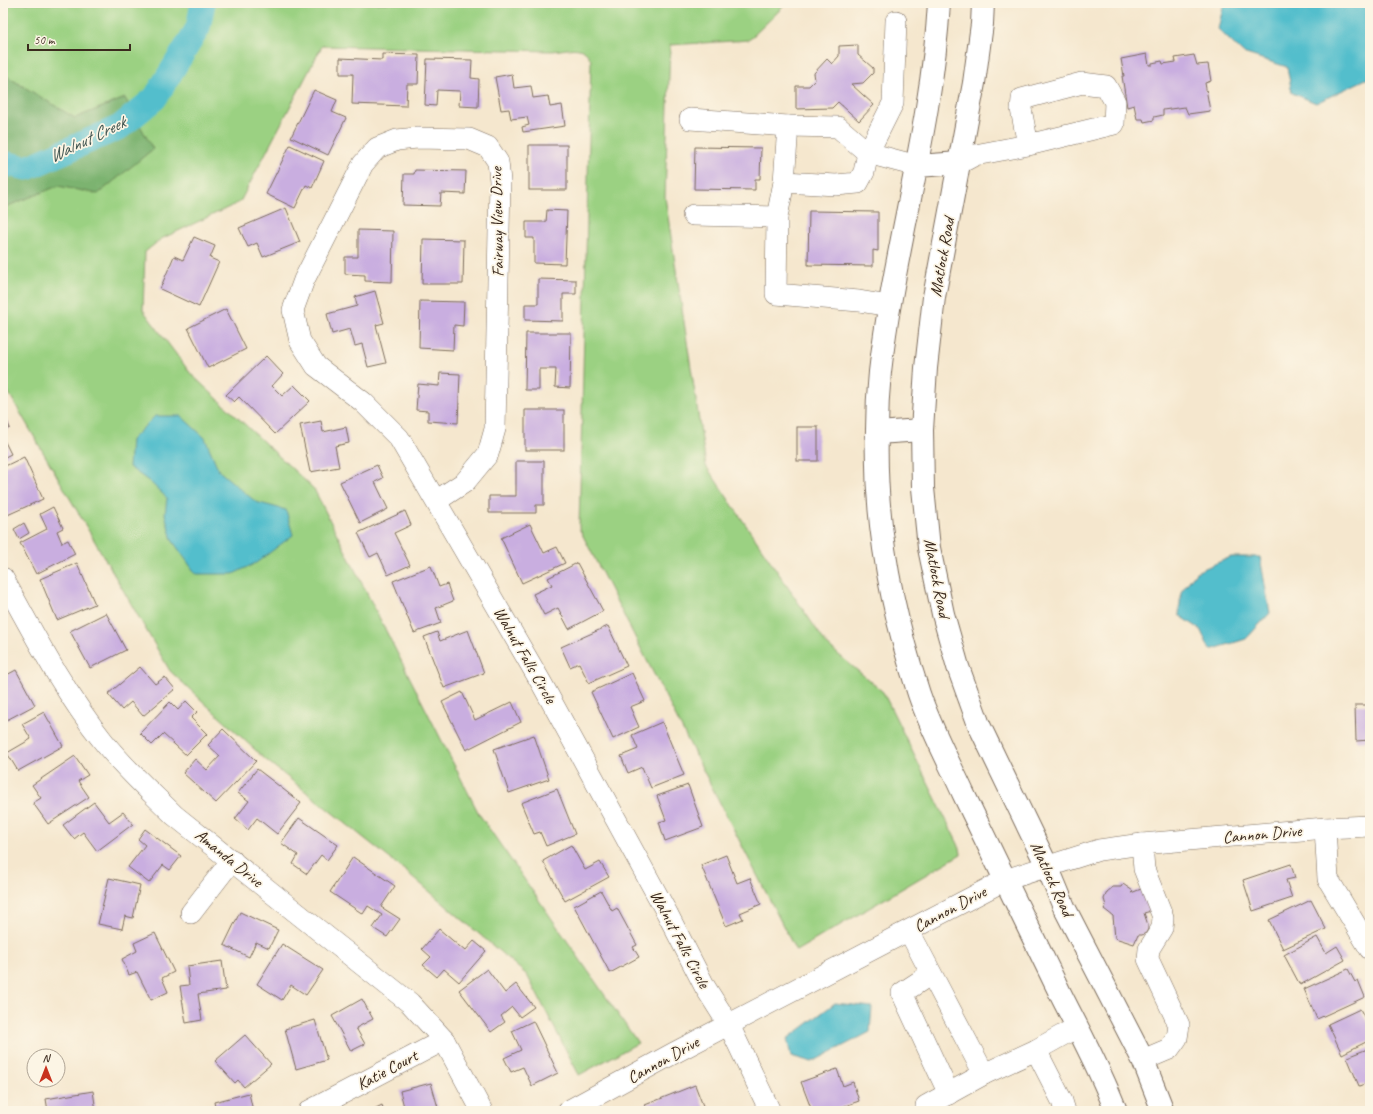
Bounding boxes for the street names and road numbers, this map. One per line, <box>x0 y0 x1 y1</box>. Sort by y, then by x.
street label: Fairway View Drive <box>486 165 508 277</box>
street label: Matlock Road <box>925 213 960 298</box>
street label: Matlock Road <box>919 537 956 622</box>
street label: Walnut Falls Circle <box>489 603 562 708</box>
street label: Cannon Drive <box>1222 820 1304 848</box>
street label: Amanda Drive <box>191 824 268 893</box>
street label: Matlock Road <box>1026 838 1080 923</box>
street label: Cannon Drive <box>910 881 991 937</box>
street label: Walnut Falls Circle <box>645 886 715 993</box>
street label: Cannon Drive <box>623 1031 704 1088</box>
street label: Katie Court <box>353 1044 423 1095</box>

